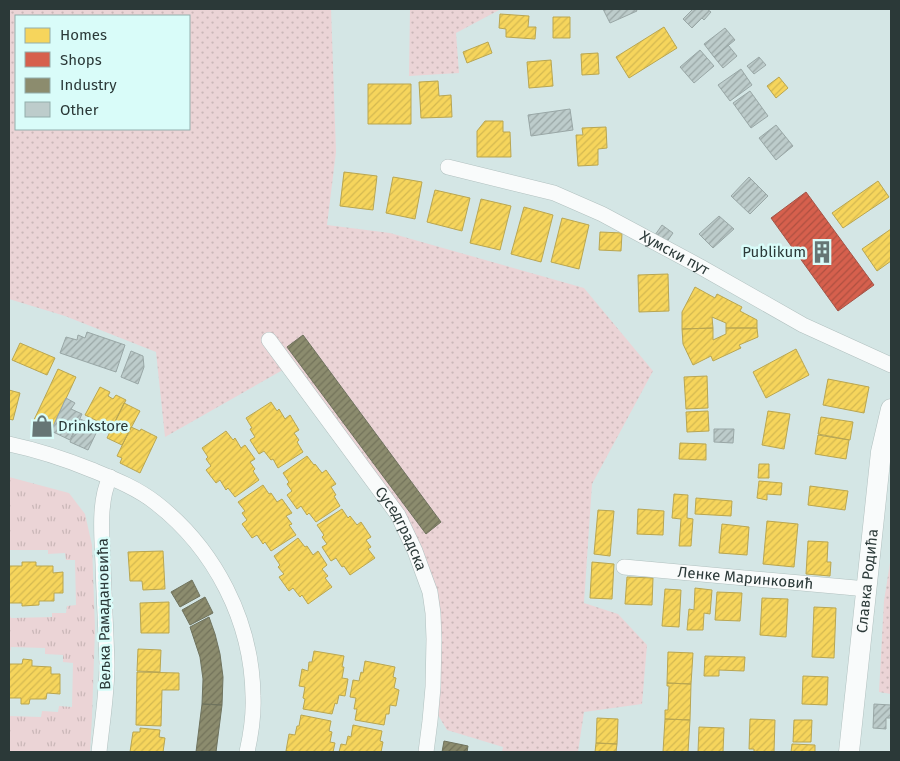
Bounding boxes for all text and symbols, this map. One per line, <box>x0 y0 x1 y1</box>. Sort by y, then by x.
legend <box>15 15 190 130</box>
text: Homes <box>60 26 107 44</box>
text: Shops <box>60 51 102 69</box>
text: Industry <box>60 76 117 94</box>
text: Other <box>60 101 99 119</box>
street label: Хумски пут <box>637 227 713 279</box>
building icon: Publikum <box>809 239 835 265</box>
place label: Publikum <box>742 243 806 261</box>
shop icon: Drinkstore <box>29 413 55 439</box>
place label: Drinkstore <box>58 417 129 435</box>
street label: Суседградска <box>371 483 430 573</box>
street label: Славка Родића <box>853 528 882 634</box>
street label: Вељка Рамадановића <box>94 538 114 690</box>
street label: Ленке Маринковић <box>677 563 814 593</box>

